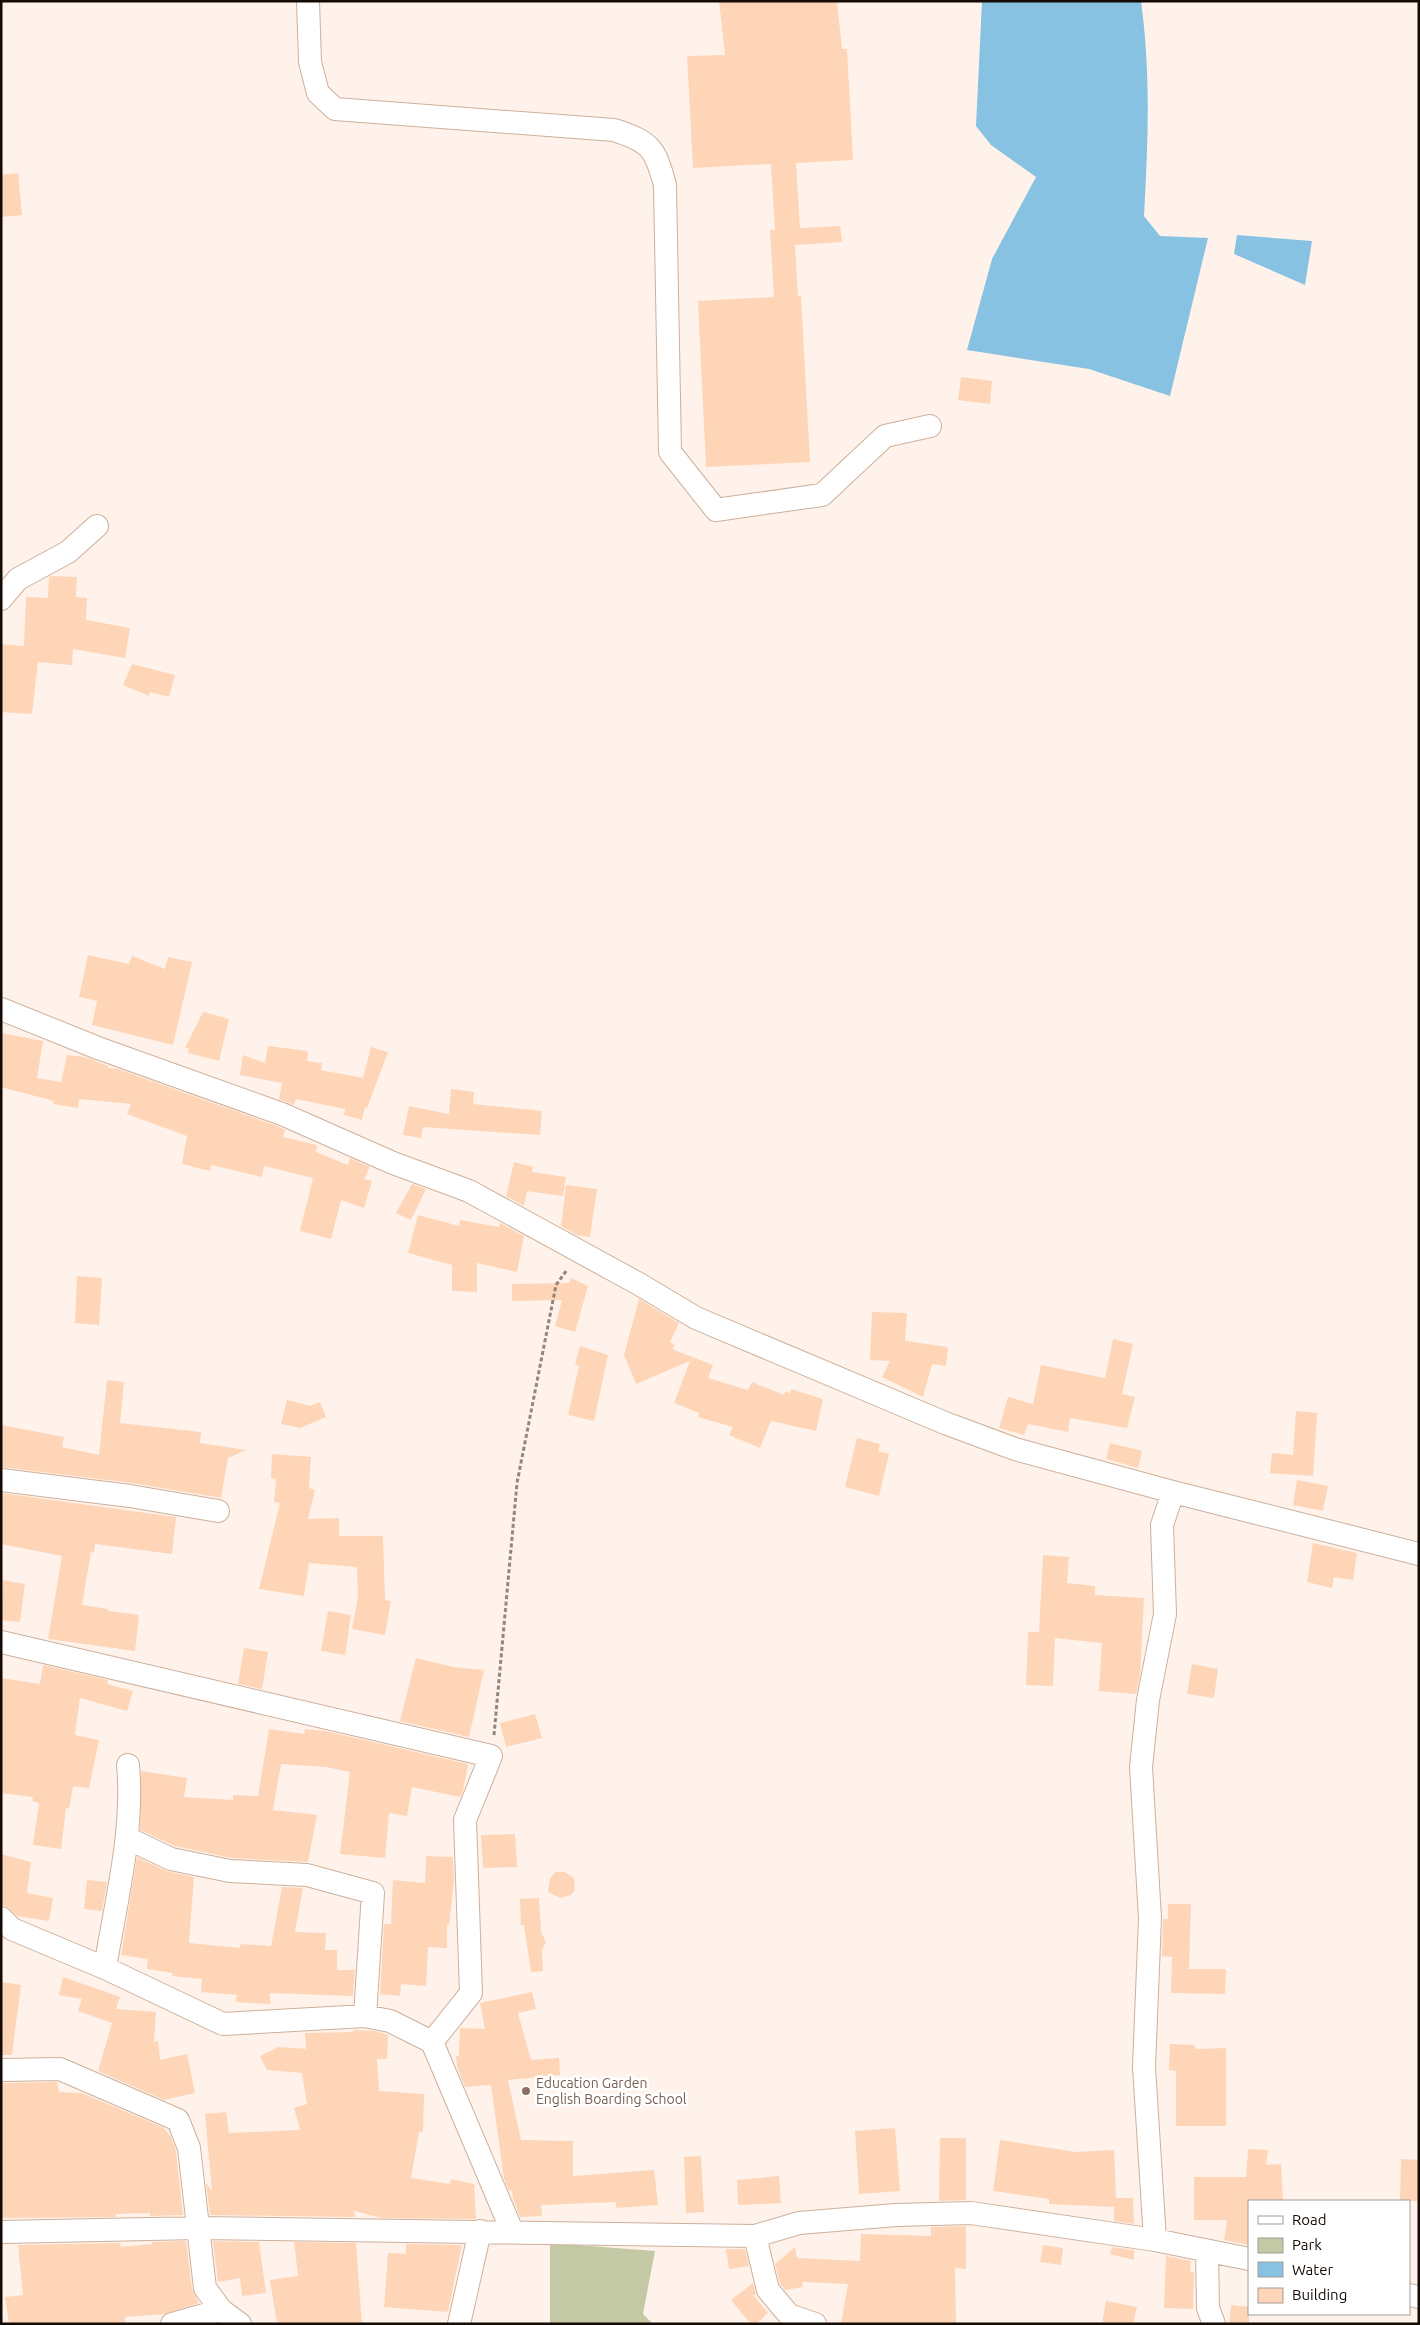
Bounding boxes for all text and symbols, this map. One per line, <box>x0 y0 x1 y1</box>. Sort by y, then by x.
place label: Education Garden English Boarding School <box>536 2075 687 2107</box>
marker: Education Garden English Boarding School <box>520 2085 532 2097</box>
legend <box>1248 2200 1410 2315</box>
text: Road <box>1292 2211 1327 2228</box>
text: Park <box>1292 2236 1322 2253</box>
text: Water <box>1292 2261 1333 2278</box>
text: Building <box>1292 2286 1347 2303</box>

